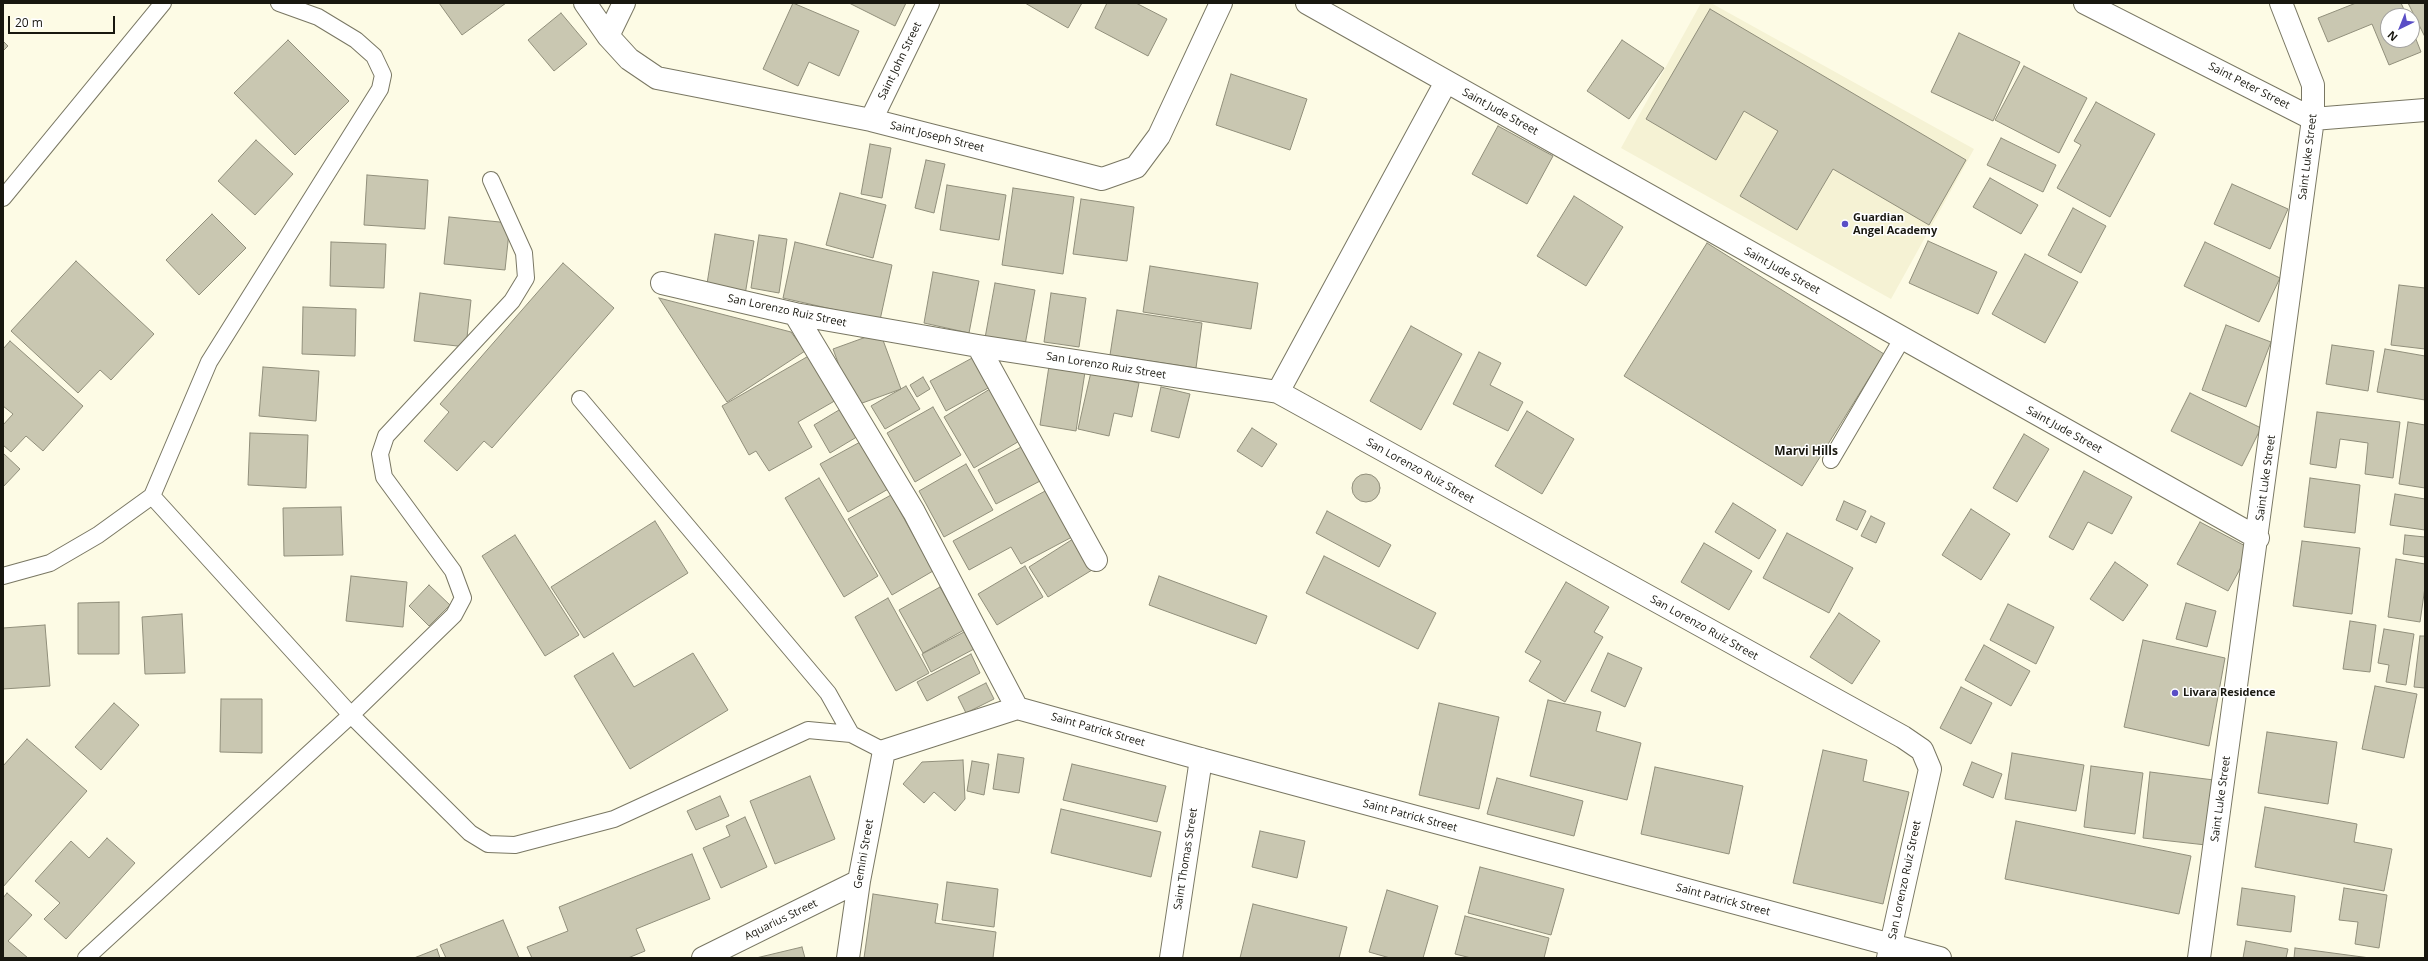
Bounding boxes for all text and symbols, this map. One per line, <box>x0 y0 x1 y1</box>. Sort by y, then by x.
scale bar <box>10 8 117 34</box>
north arrow <box>2380 8 2420 48</box>
text: 20 m <box>15 14 43 31</box>
street label: Saint John Street <box>875 20 925 102</box>
text: N <box>2384 28 2401 45</box>
street label: Saint Peter Street <box>2206 60 2292 112</box>
street label: Saint Jude Street <box>1460 86 1540 138</box>
street label: Saint Luke Street <box>2296 113 2320 201</box>
street label: Saint Joseph Street <box>889 119 985 155</box>
place label: Guardian Angel Academy <box>1853 211 1937 237</box>
marker: Guardian Angel Academy <box>1840 219 1850 229</box>
street label: Saint Jude Street <box>1742 245 1822 297</box>
street label: San Lorenzo Ruiz Street <box>726 292 848 330</box>
street label: San Lorenzo Ruiz Street <box>1045 350 1167 382</box>
street label: Saint Jude Street <box>2024 404 2104 456</box>
street label: Saint Luke Street <box>2253 434 2279 522</box>
street label: San Lorenzo Ruiz Street <box>1364 436 1476 506</box>
district label: Marvi Hills <box>1774 445 1838 459</box>
street label: San Lorenzo Ruiz Street <box>1648 593 1760 663</box>
place label: Livara Residence <box>2183 686 2275 700</box>
marker: Livara Residence <box>2170 688 2180 698</box>
street label: Saint Patrick Street <box>1050 710 1146 750</box>
street label: Saint Luke Street <box>2208 755 2234 843</box>
street label: Saint Patrick Street <box>1361 797 1459 835</box>
street label: Saint Thomas Street <box>1171 807 1201 911</box>
street label: Gemini Street <box>851 818 877 890</box>
street label: San Lorenzo Ruiz Street <box>1886 819 1924 941</box>
street label: Saint Patrick Street <box>1674 881 1772 919</box>
street label: Aquarius Street <box>742 897 820 943</box>

